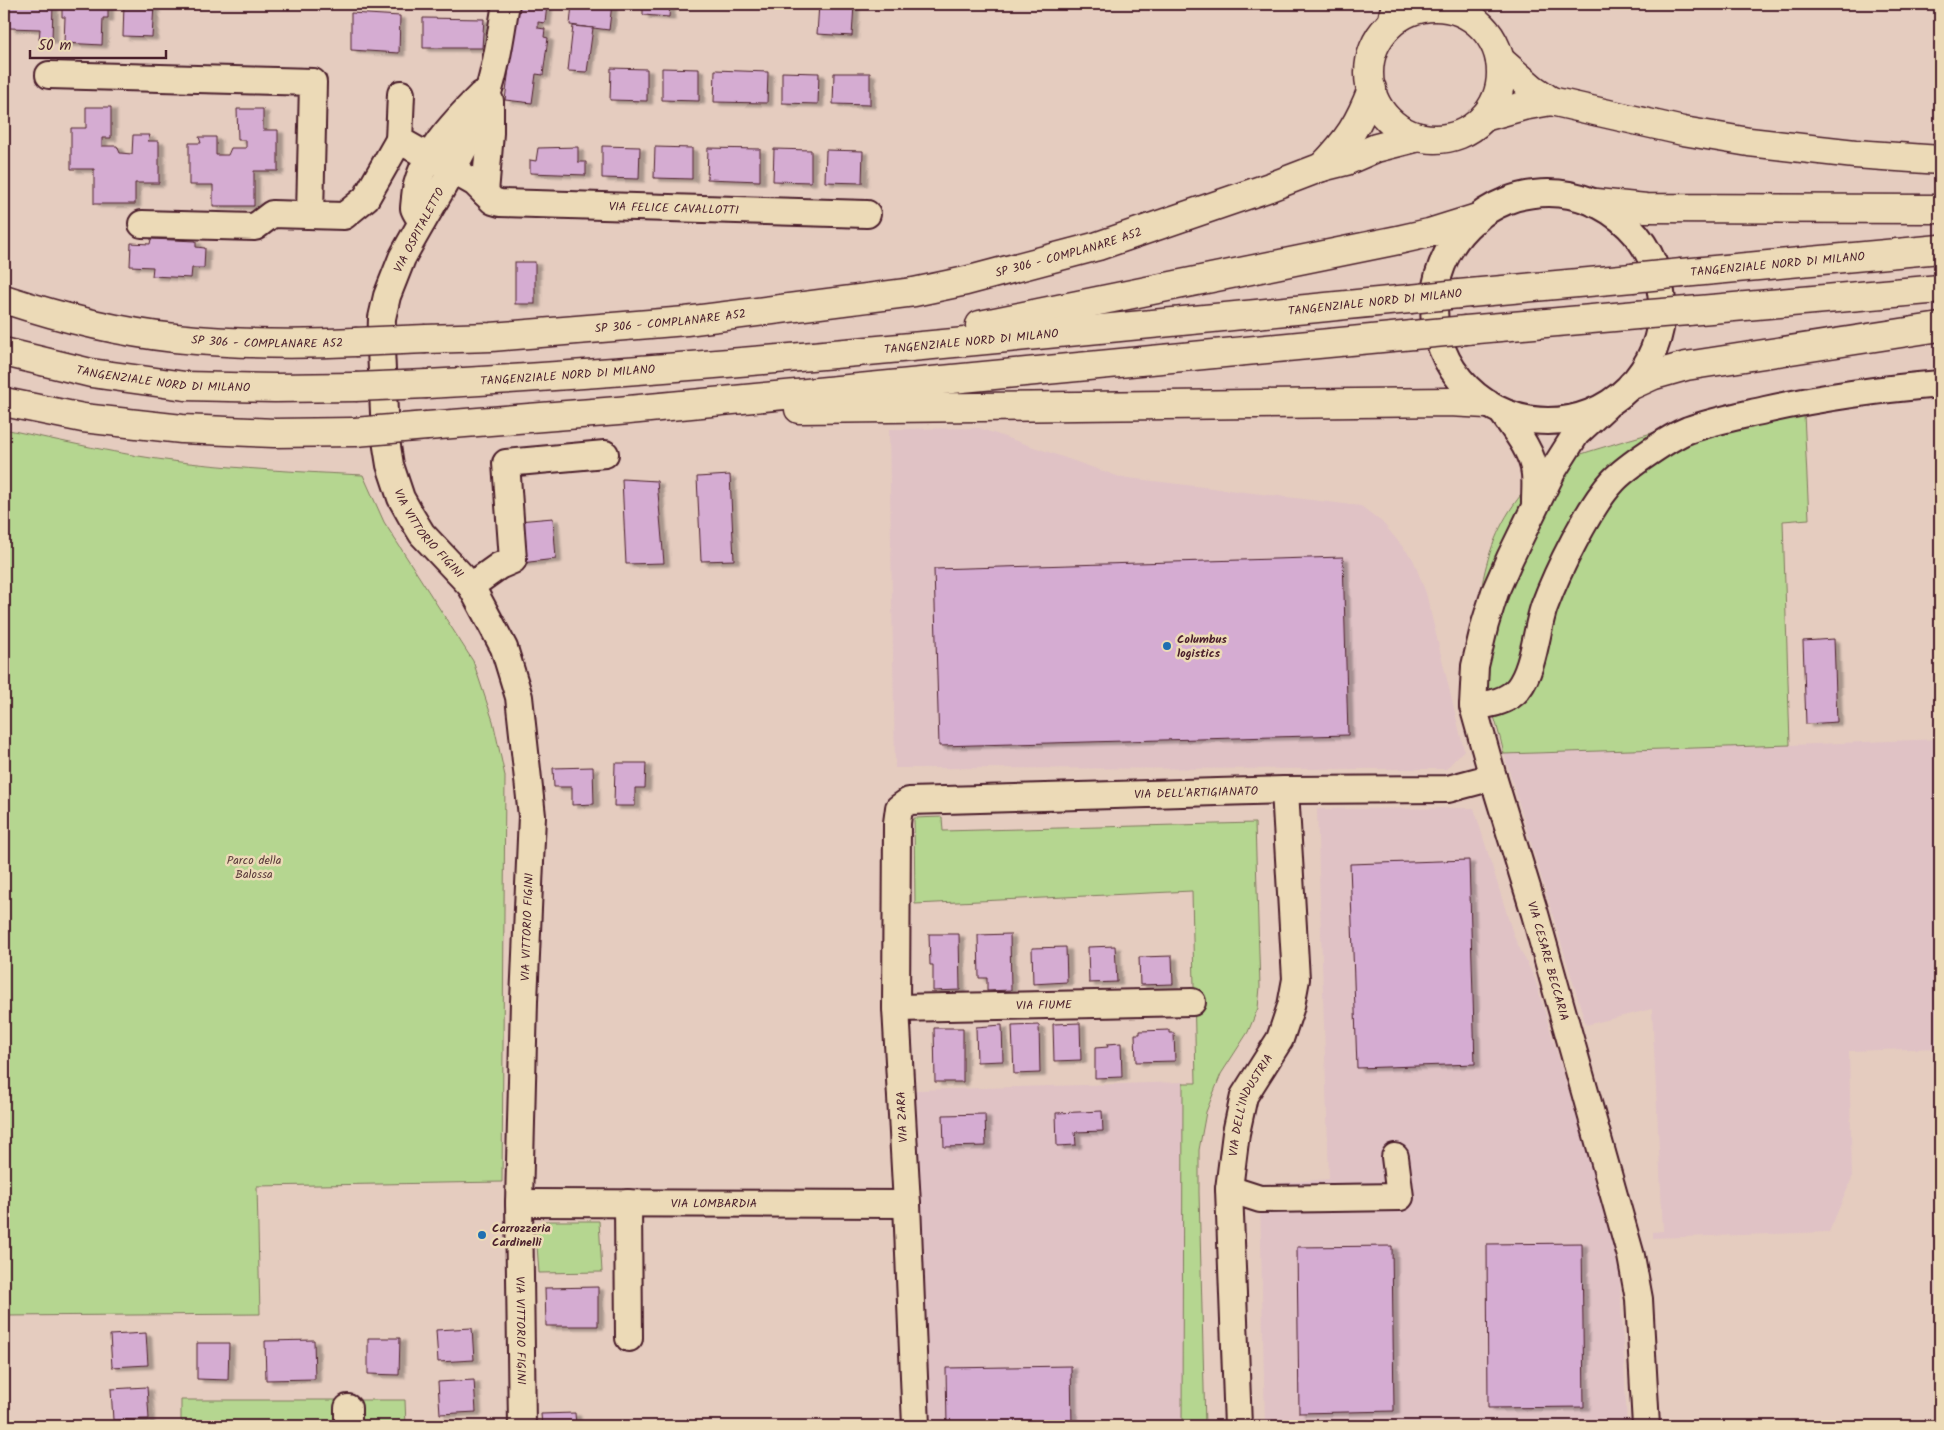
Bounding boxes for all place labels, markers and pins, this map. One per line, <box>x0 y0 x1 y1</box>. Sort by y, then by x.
place label: Columbus logistics <box>1177 630 1227 663</box>
marker: Columbus logistics <box>1161 640 1173 652</box>
place label: Carrozzeria Cardinelli <box>492 1219 551 1252</box>
marker: Carrozzeria Cardinelli <box>476 1229 488 1241</box>

